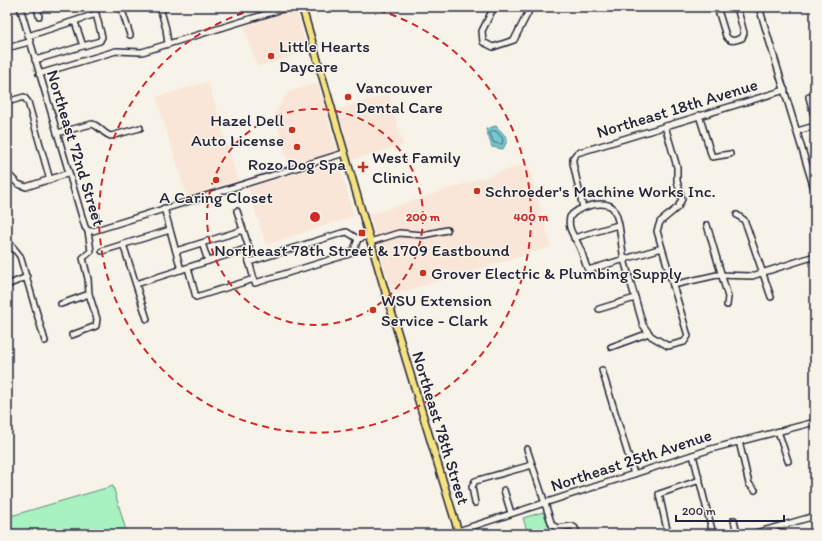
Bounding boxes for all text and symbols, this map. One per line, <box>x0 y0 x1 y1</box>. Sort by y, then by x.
place label: Little Hearts Daycare <box>279 36 370 76</box>
marker: Little Hearts Daycare <box>266 51 276 61</box>
street label: Northeast 72nd Street <box>43 67 109 229</box>
street label: Northeast 18th Avenue <box>594 74 760 142</box>
place label: Vancouver Dental Care <box>356 77 443 117</box>
marker: Vancouver Dental Care <box>343 92 353 102</box>
place label: Hazel Dell Auto License <box>191 110 284 150</box>
marker: Hazel Dell Auto License <box>287 125 297 135</box>
marker: Rozo Dog Spa <box>292 142 302 152</box>
place label: West Family Clinic <box>372 147 460 187</box>
place label: Rozo Dog Spa <box>248 154 346 174</box>
marker: West Family Clinic <box>357 161 369 173</box>
marker: A Caring Closet <box>211 175 221 185</box>
place label: Schroeder's Machine Works Inc. <box>485 181 716 201</box>
marker: Schroeder's Machine Works Inc. <box>472 186 482 196</box>
place label: A Caring Closet <box>159 187 273 207</box>
centre of rings <box>308 210 322 224</box>
text: 200 m <box>406 210 441 224</box>
text: 400 m <box>514 210 549 224</box>
marker: Northeast 78th Street & 1709 Eastbound <box>357 228 367 238</box>
place label: Northeast 78th Street & 1709 Eastbound <box>214 240 510 260</box>
place label: Grover Electric & Plumbing Supply <box>431 263 681 283</box>
marker: Grover Electric & Plumbing Supply <box>418 268 428 278</box>
place label: WSU Extension Service - Clark <box>381 290 492 330</box>
marker: WSU Extension Service - Clark <box>368 305 378 315</box>
street label: Northeast 78th Street <box>408 349 474 507</box>
street label: Northeast 25th Avenue <box>548 425 714 495</box>
scale bar <box>676 497 784 523</box>
text: 200 m <box>682 504 716 518</box>

